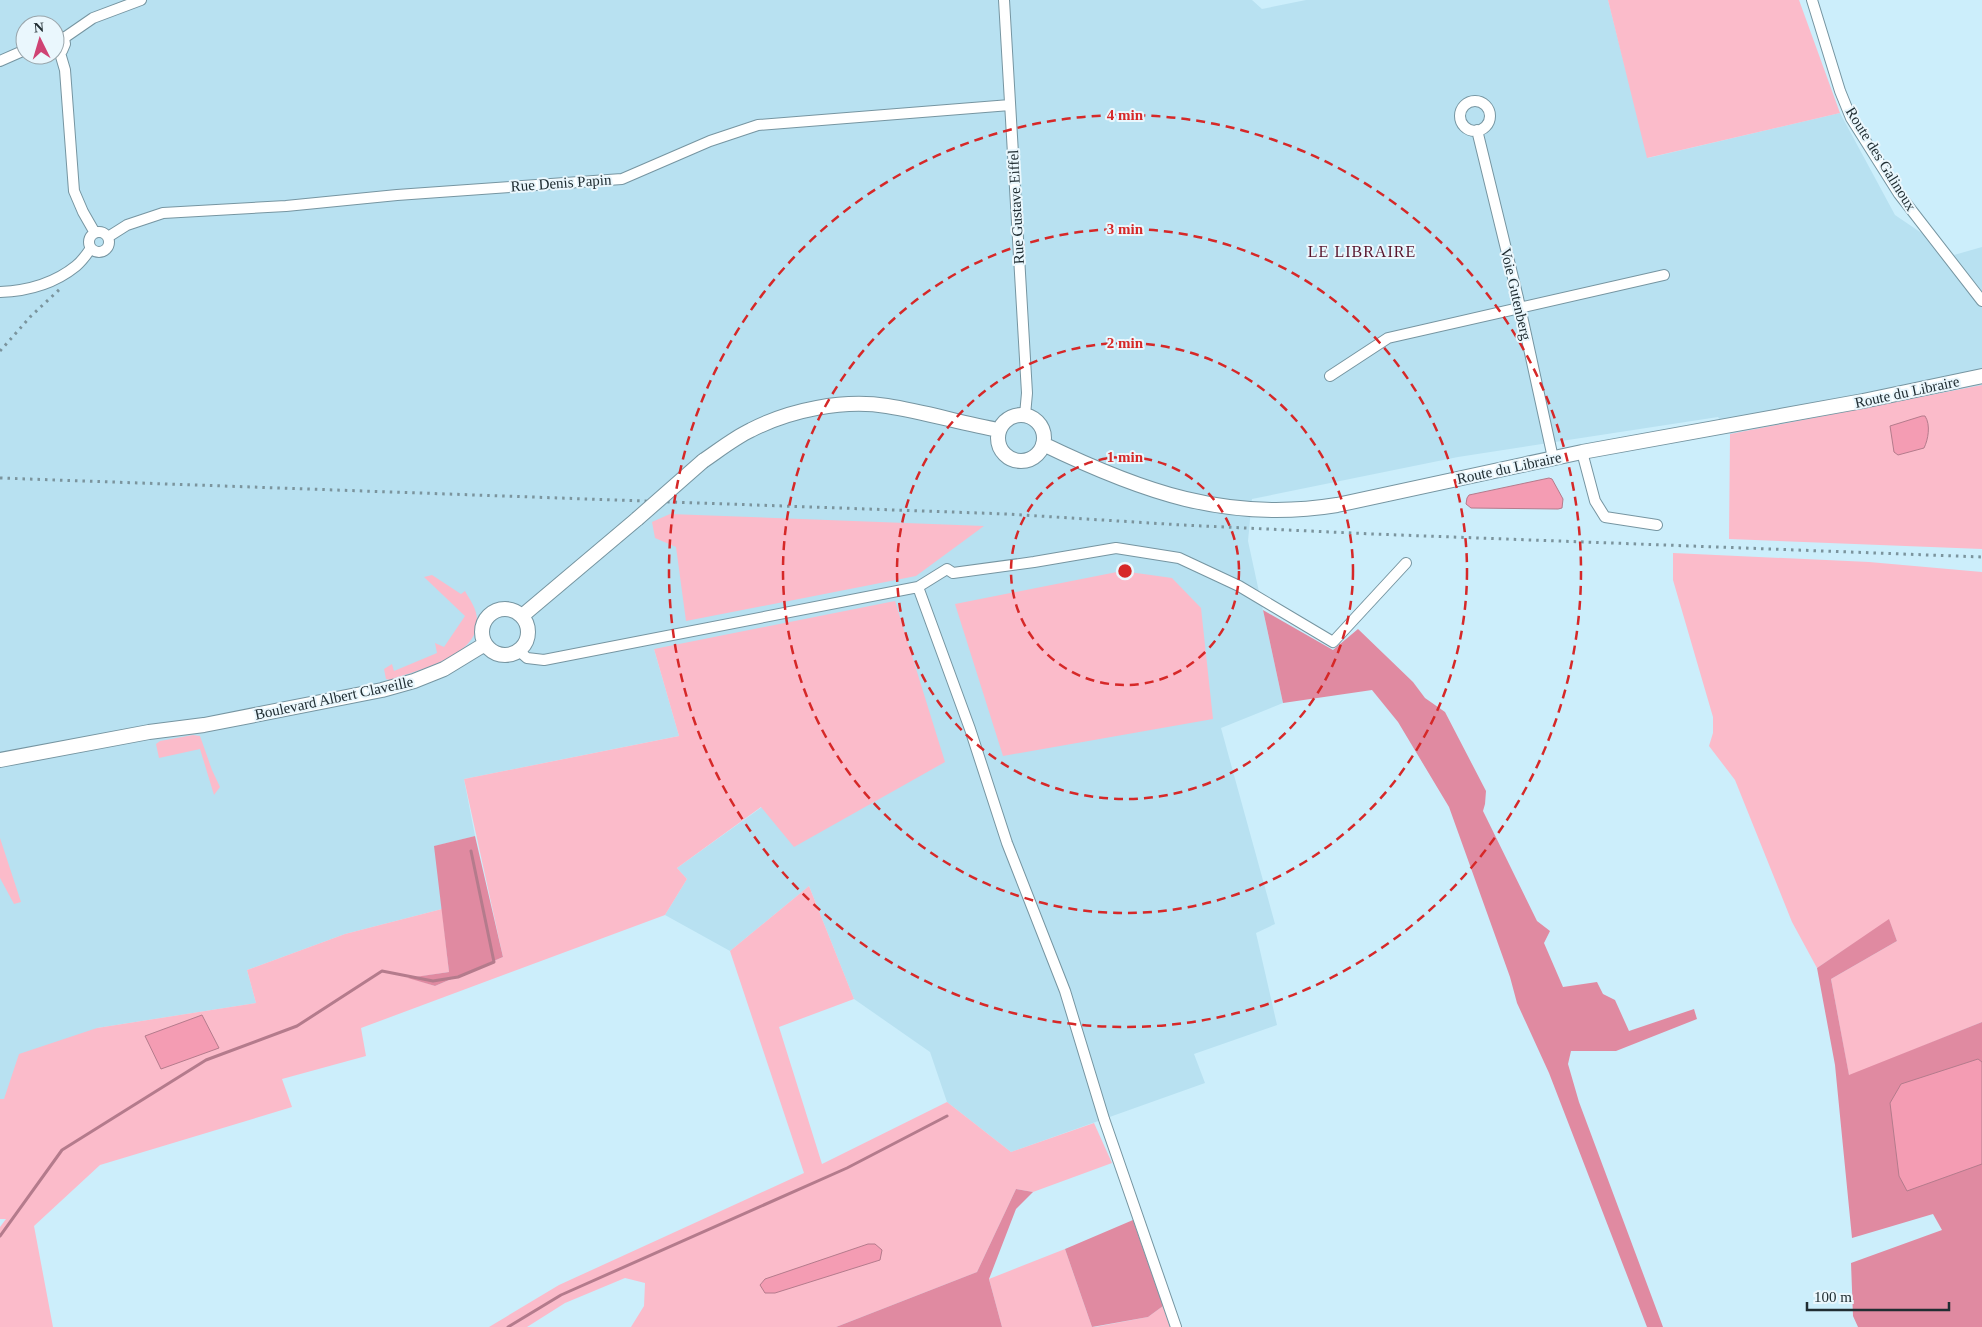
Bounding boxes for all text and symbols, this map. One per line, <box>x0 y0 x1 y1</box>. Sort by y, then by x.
north arrow <box>15 15 65 65</box>
text: N <box>33 20 45 35</box>
street label: Route des Galinoux <box>1843 104 1920 214</box>
text: 4 min <box>1107 107 1144 123</box>
street label: Rue Gustave Eiffel <box>1005 149 1027 265</box>
street label: Rue Denis Papin <box>510 171 612 194</box>
text: 3 min <box>1107 221 1144 237</box>
district label: LE LIBRAIRE <box>1308 243 1416 260</box>
street label: Voie Gutenberg <box>1498 246 1534 342</box>
text: 2 min <box>1107 335 1144 351</box>
street label: Route du Libraire <box>1853 373 1961 411</box>
text: 1 min <box>1107 449 1144 465</box>
street label: Route du Libraire <box>1455 449 1563 487</box>
centre of rings <box>1116 562 1134 580</box>
street label: Boulevard Albert Claveille <box>253 673 415 723</box>
scale bar <box>1807 1280 1950 1312</box>
text: 100 m <box>1814 1289 1852 1305</box>

